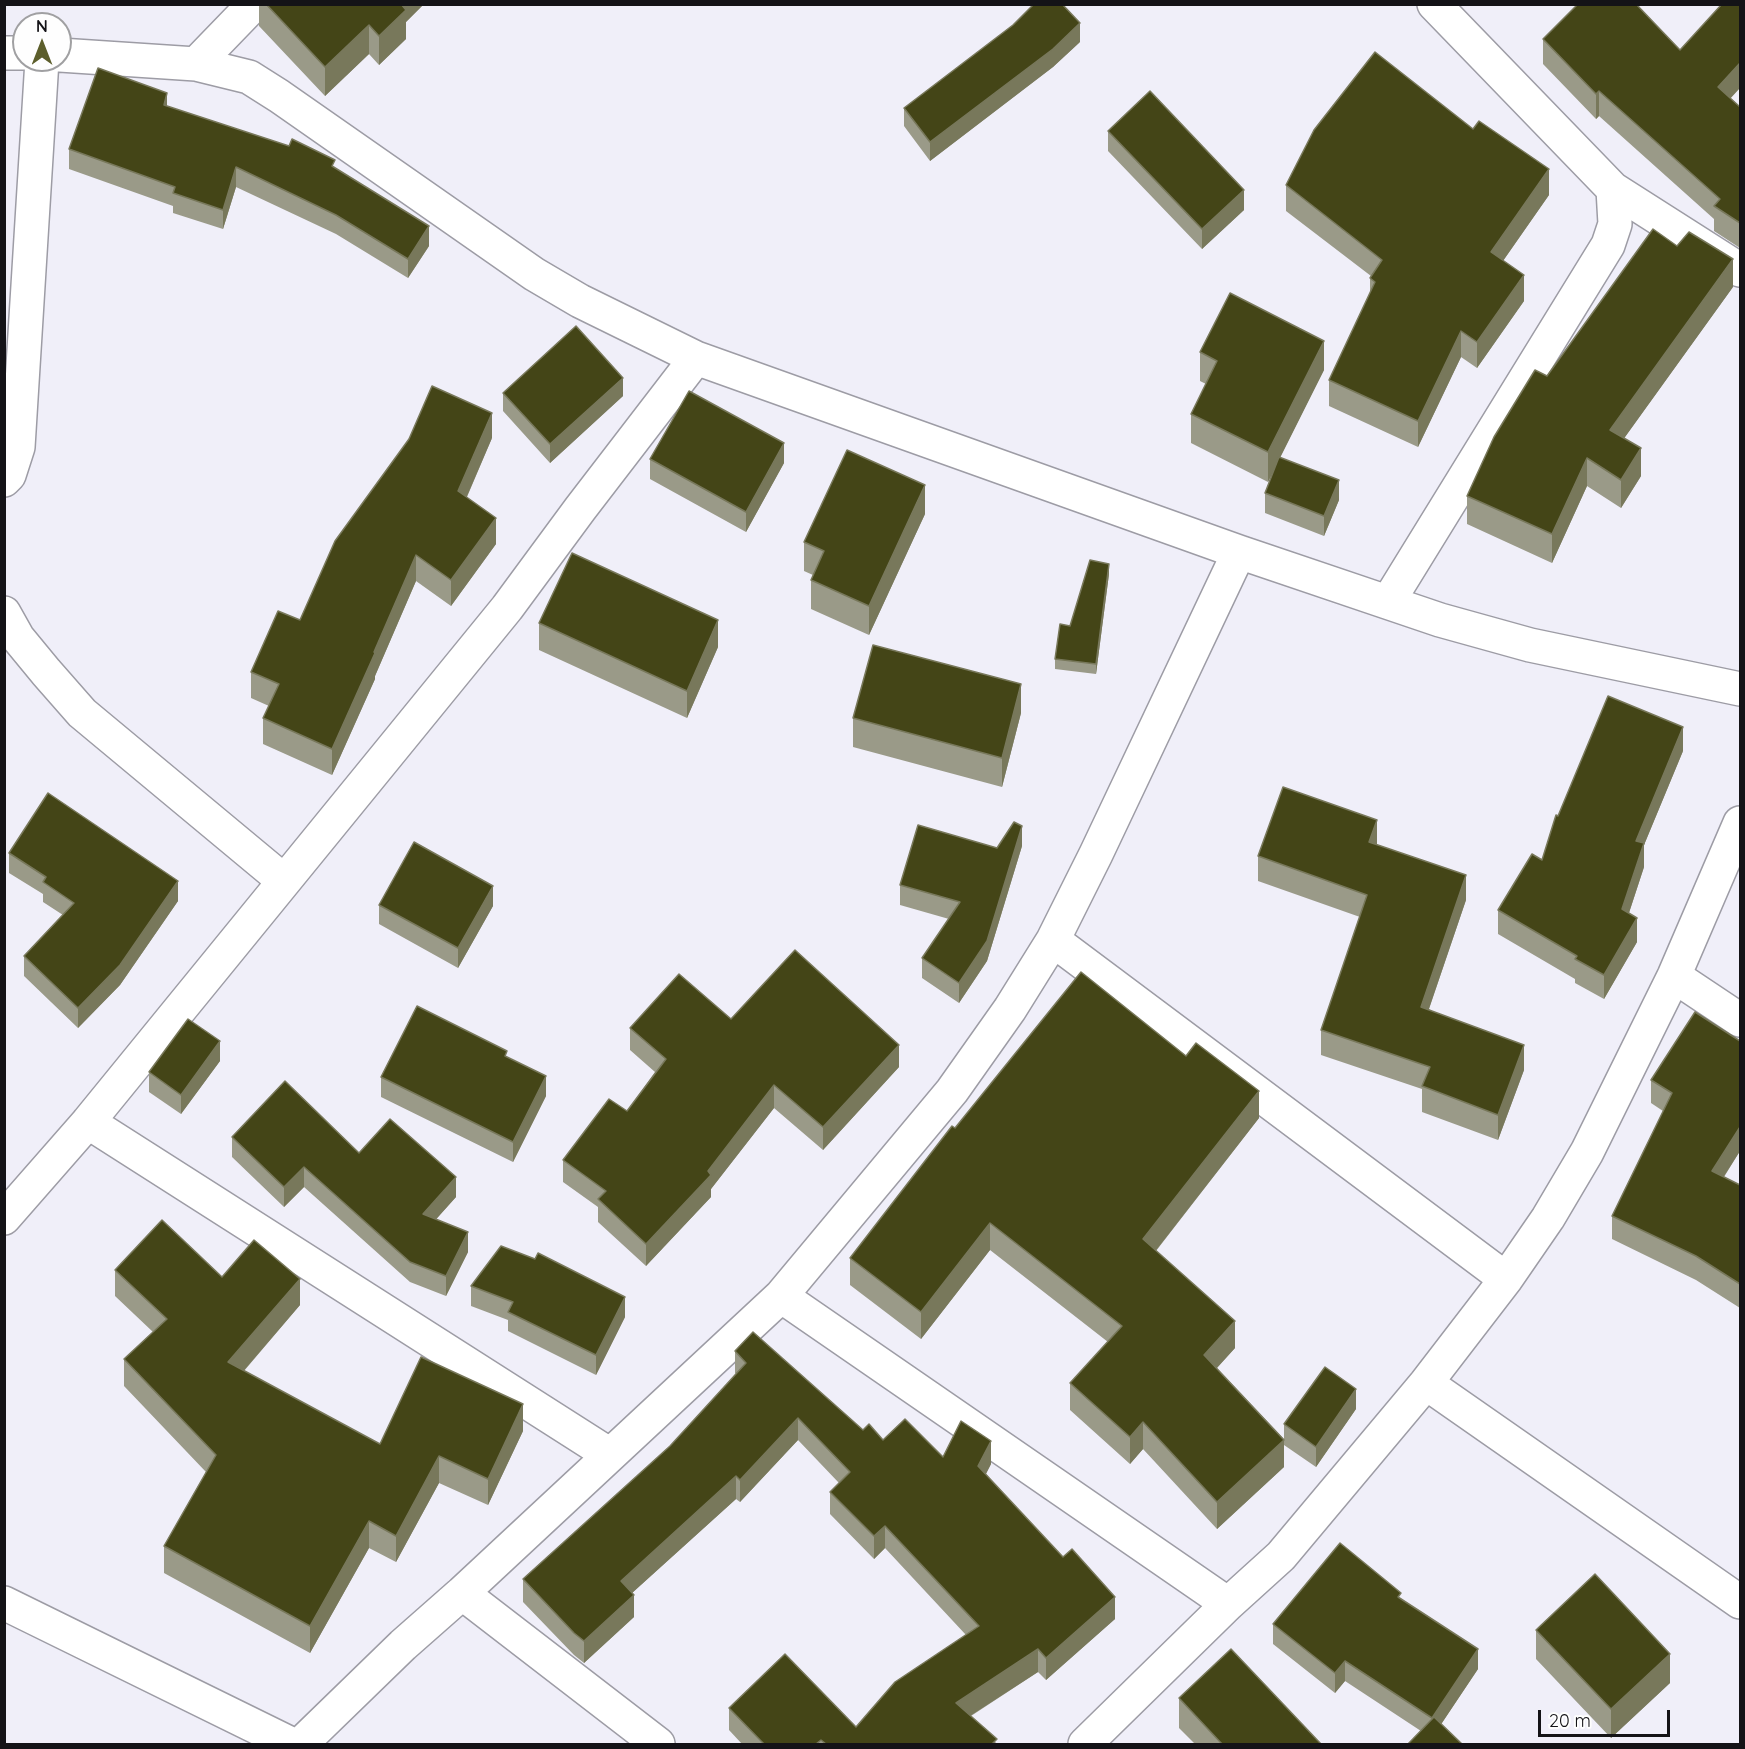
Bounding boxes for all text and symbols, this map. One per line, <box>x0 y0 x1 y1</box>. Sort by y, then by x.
north arrow <box>12 12 72 72</box>
text: N <box>36 16 48 36</box>
scale bar <box>1541 1698 1673 1736</box>
text: 20 m <box>1549 1709 1591 1732</box>

